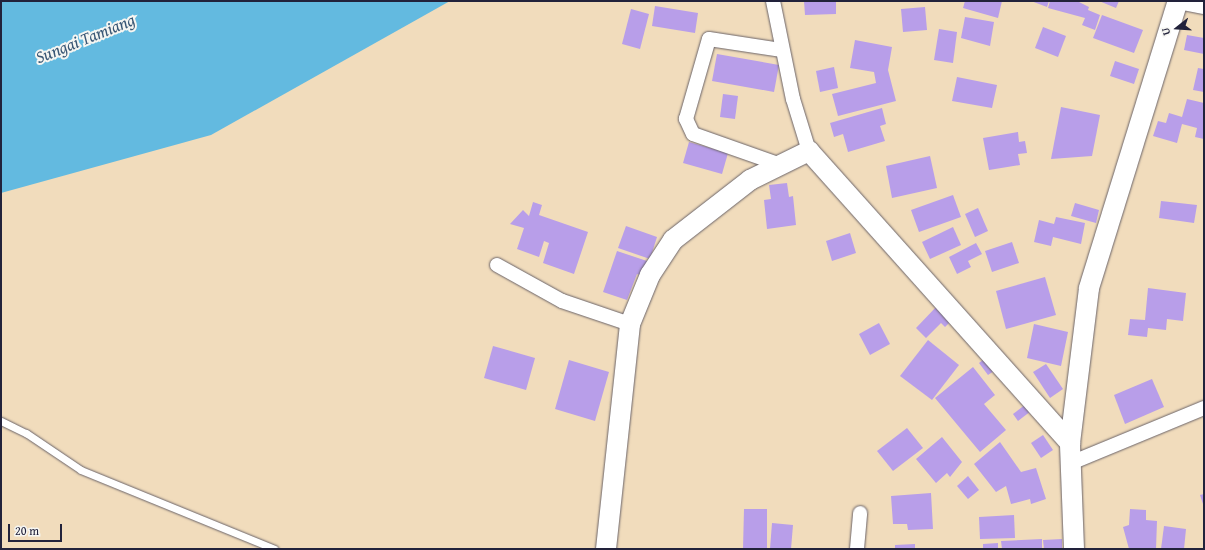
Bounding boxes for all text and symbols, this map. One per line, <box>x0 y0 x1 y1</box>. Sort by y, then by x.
north arrow <box>1157 8 1197 48</box>
water label: Sungai Tamiang <box>32 9 138 67</box>
text: U <box>1157 26 1174 37</box>
scale bar <box>10 516 64 542</box>
text: 20 m <box>15 522 39 539</box>

